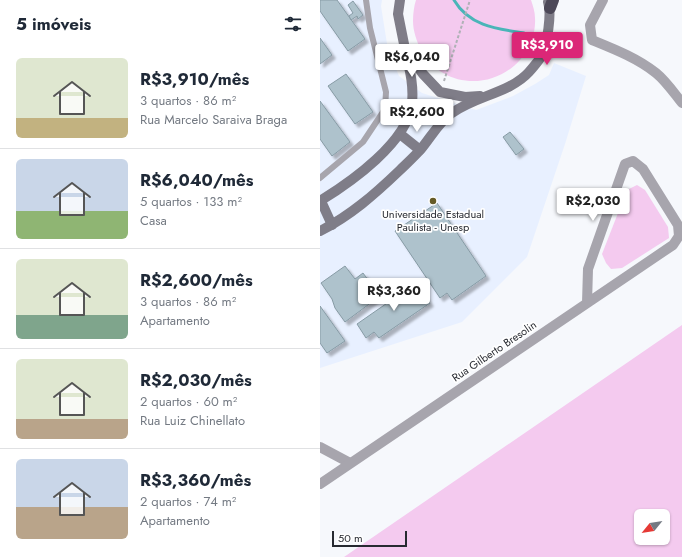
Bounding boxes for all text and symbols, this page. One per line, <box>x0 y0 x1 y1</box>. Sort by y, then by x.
text: 5 imóveis <box>16 12 91 36</box>
icon: filters <box>282 13 304 35</box>
pin: R$3,910 <box>510 32 584 66</box>
text: R$3,910 <box>521 35 573 54</box>
pin: R$6,040 <box>375 44 449 78</box>
text: R$6,040 <box>384 47 440 66</box>
text: R$3,910/mês <box>140 67 249 91</box>
icon: home <box>48 74 96 122</box>
text: 3 quartos · 86 m² <box>140 91 236 110</box>
pin: R$2,600 <box>380 99 454 133</box>
text: R$2,600 <box>389 102 445 121</box>
text: Rua Marcelo Saraiva Braga <box>140 110 287 129</box>
text: R$6,040/mês <box>140 168 253 192</box>
icon: home <box>48 175 96 223</box>
pin: R$2,030 <box>556 188 630 222</box>
text: R$2,030 <box>566 191 620 210</box>
text: 5 quartos · 133 m² <box>140 192 242 211</box>
marker: Universidade Estadual Paulista - Unesp <box>428 196 438 206</box>
place label: Universidade Estadual Paulista - Unesp <box>382 206 484 235</box>
text: Casa <box>140 211 167 230</box>
text: R$2,600/mês <box>140 268 253 292</box>
icon: home <box>48 275 96 323</box>
pin: R$3,360 <box>357 278 431 312</box>
text: R$3,360 <box>367 281 421 300</box>
text: 3 quartos · 86 m² <box>140 292 236 311</box>
text: Apartamento <box>140 311 210 330</box>
street label: Rua Gilberto Bresolin <box>448 317 540 385</box>
text: R$2,030/mês <box>140 368 252 392</box>
icon: home <box>48 375 96 423</box>
text: 2 quartos · 60 m² <box>140 392 237 411</box>
text: Rua Luiz Chinellato <box>140 411 245 430</box>
text: R$3,360/mês <box>140 468 251 492</box>
icon: home <box>48 475 96 523</box>
text: 2 quartos · 74 m² <box>140 492 236 511</box>
north arrow <box>634 509 670 545</box>
map controls <box>634 509 670 545</box>
text: Apartamento <box>140 511 210 530</box>
scale bar <box>332 529 407 548</box>
text: 50 m <box>338 530 363 546</box>

